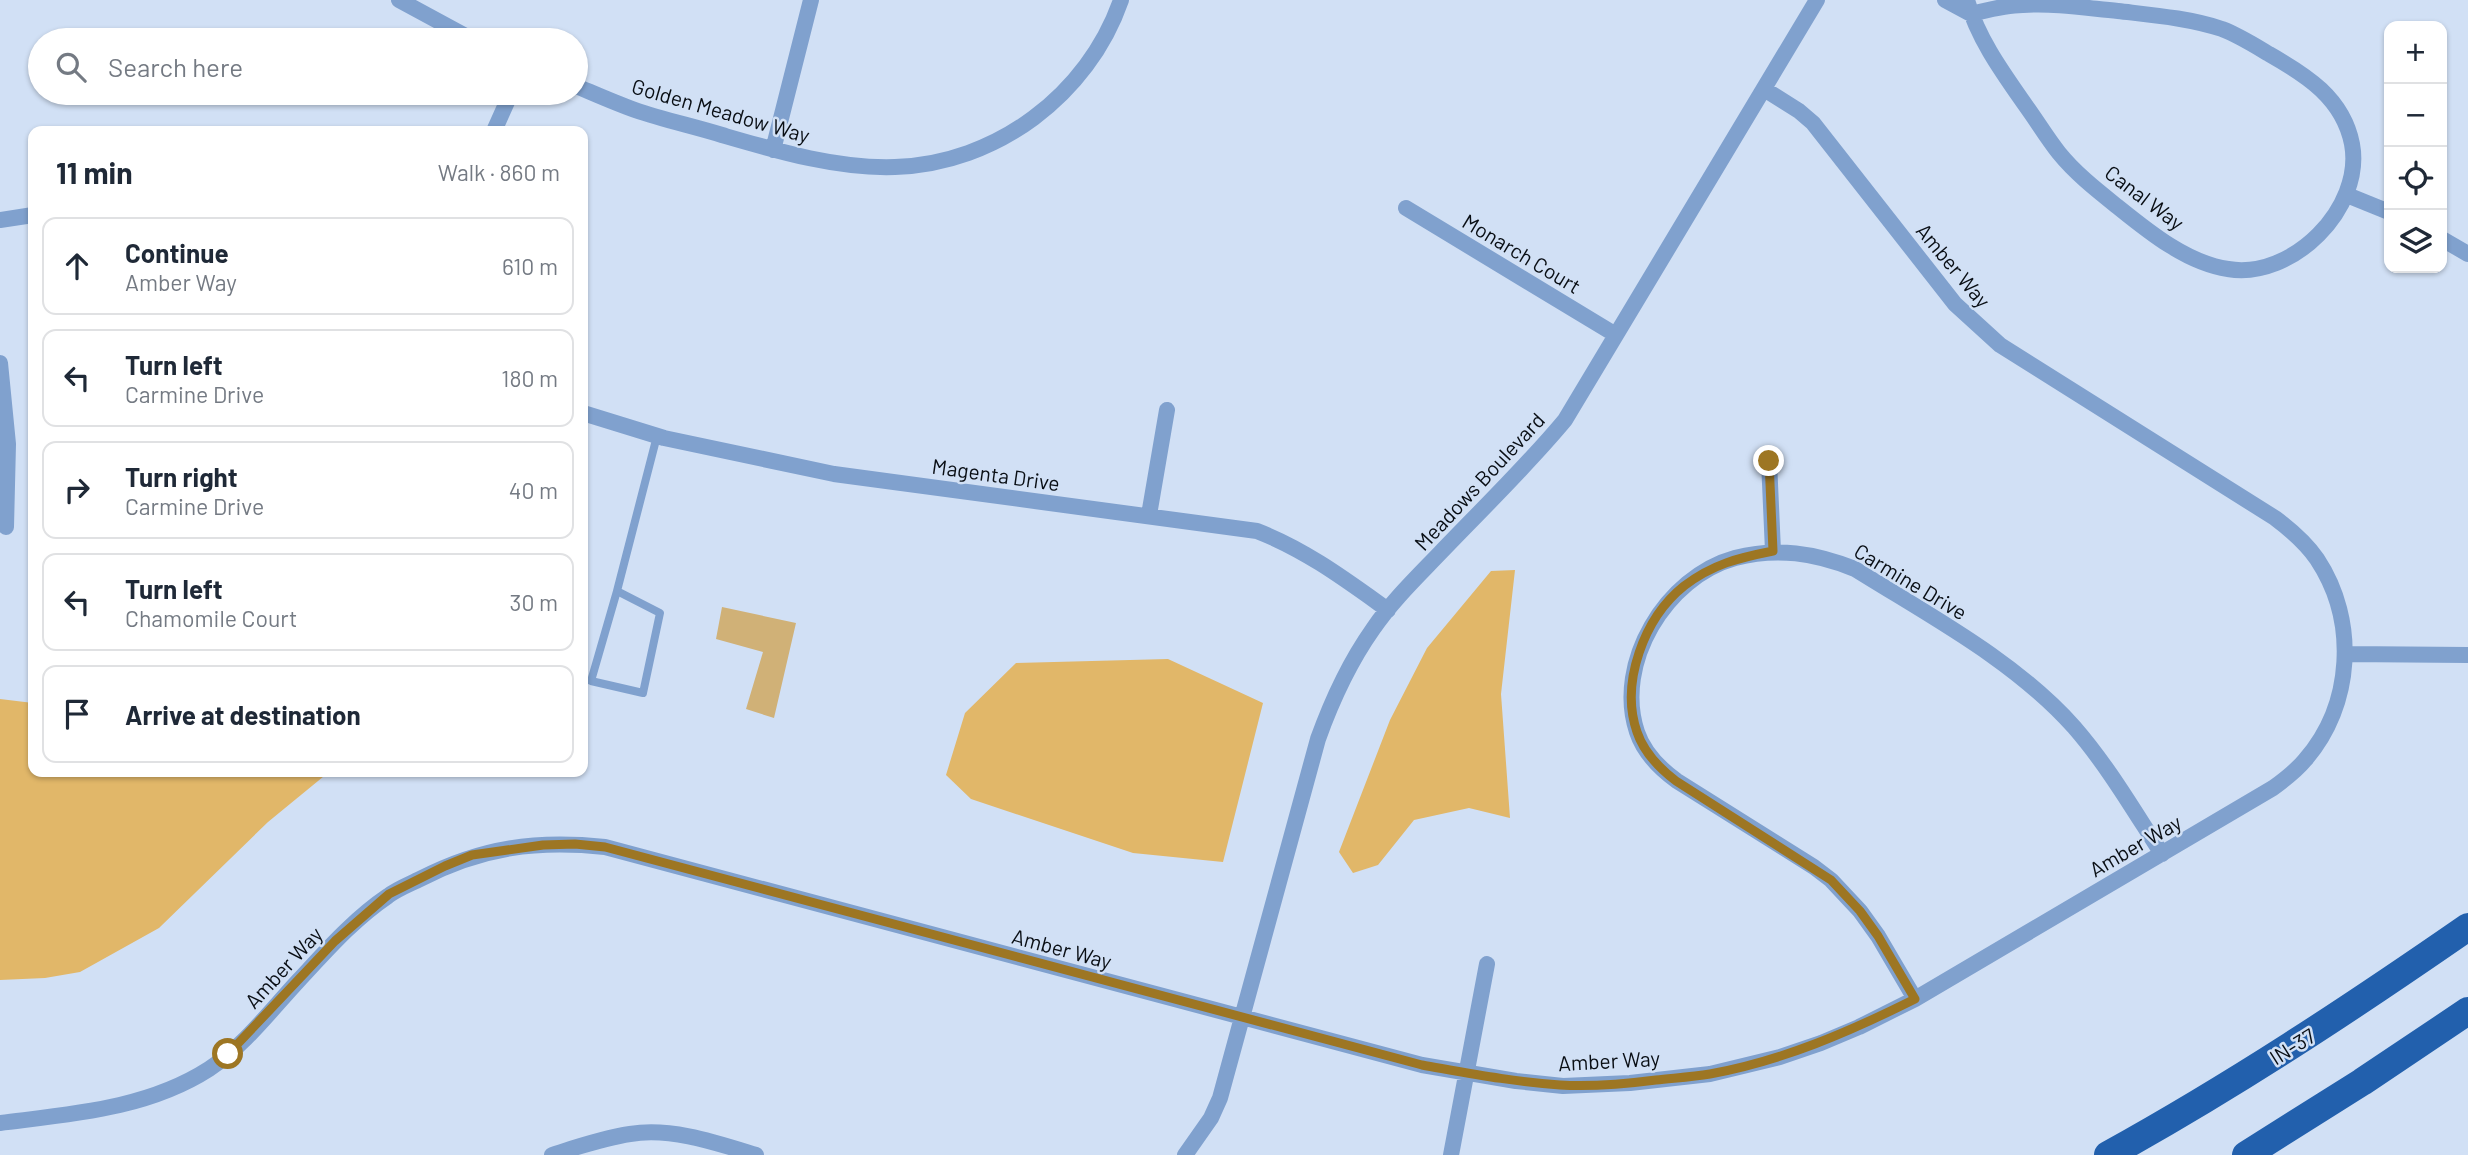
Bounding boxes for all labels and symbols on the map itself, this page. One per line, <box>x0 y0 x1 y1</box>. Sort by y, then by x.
street label: Golden Meadow Way <box>629 73 813 147</box>
street label: Canal Way <box>2101 159 2190 235</box>
street label: Monarch Court <box>1458 208 1586 298</box>
street label: Amber Way <box>1912 218 1997 312</box>
street label: Meadows Boulevard <box>1409 407 1549 555</box>
route end <box>1753 445 1784 476</box>
street label: Magenta Drive <box>930 453 1062 495</box>
street label: Carmine Drive <box>1850 538 1972 624</box>
street label: Amber Way <box>2085 808 2186 881</box>
street label: Amber Way <box>239 921 327 1013</box>
street label: Amber Way <box>1009 923 1115 973</box>
street label: IN-37 <box>2265 1022 2319 1069</box>
route start <box>212 1038 243 1069</box>
street label: Amber Way <box>1557 1045 1661 1075</box>

